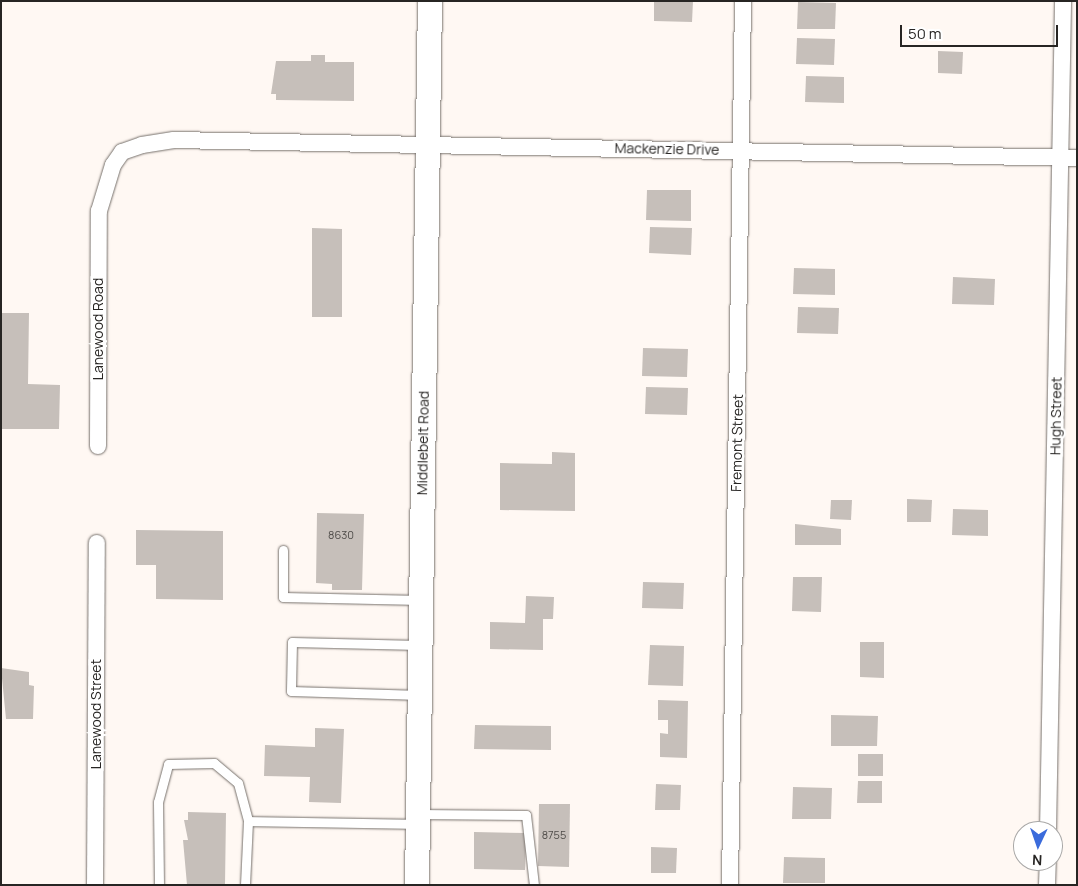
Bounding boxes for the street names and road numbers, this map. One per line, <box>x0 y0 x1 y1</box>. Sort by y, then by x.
street label: Mackenzie Drive <box>614 140 720 158</box>
street label: Lanewood Road <box>90 278 106 380</box>
street label: Hugh Street <box>1047 377 1065 455</box>
street label: Middlebelt Road <box>414 391 432 495</box>
street label: Fremont Street <box>728 394 746 492</box>
street label: Lanewood Street <box>88 659 104 769</box>

